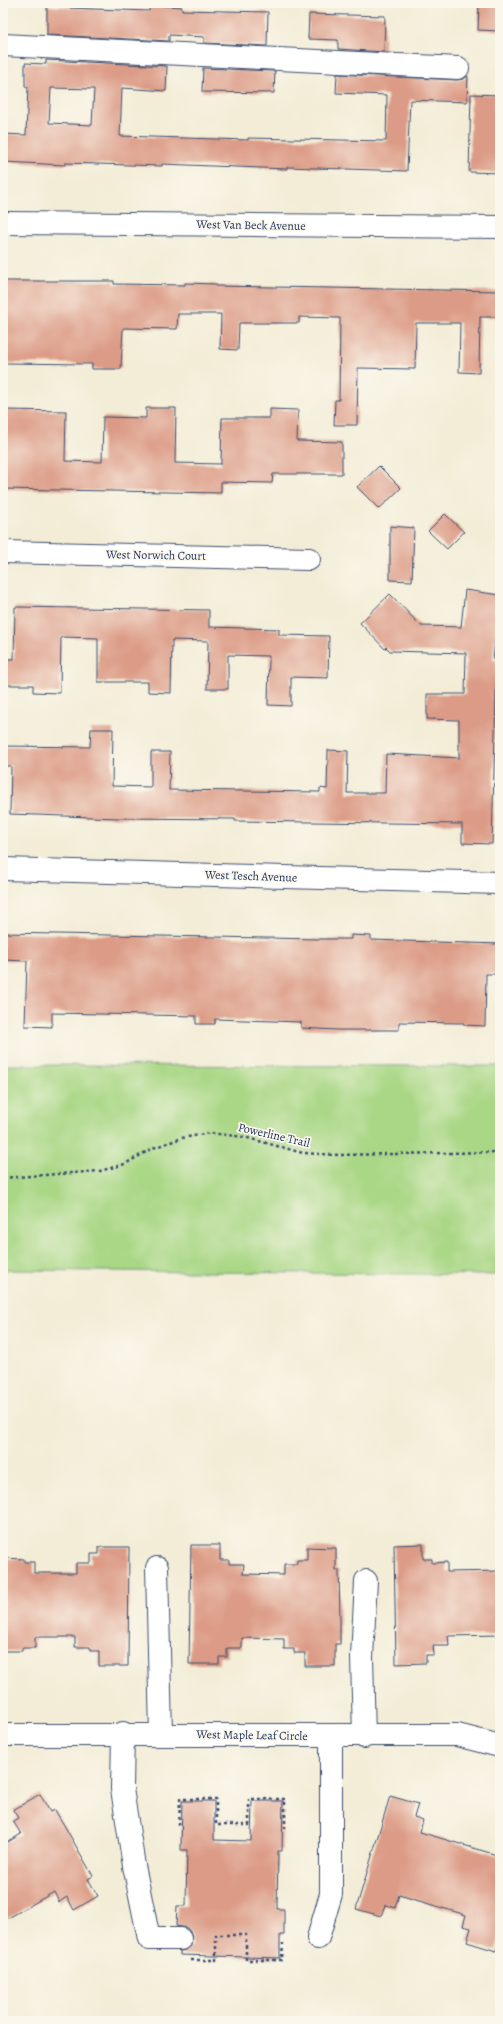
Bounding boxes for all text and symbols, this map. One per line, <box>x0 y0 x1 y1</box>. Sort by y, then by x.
street label: West Van Beck Avenue <box>195 216 306 234</box>
street label: West Norwich Court <box>105 546 206 564</box>
street label: West Tesch Avenue <box>204 866 297 886</box>
street label: Powerline Trail <box>236 1119 312 1151</box>
street label: West Maple Leaf Circle <box>195 1726 308 1744</box>

